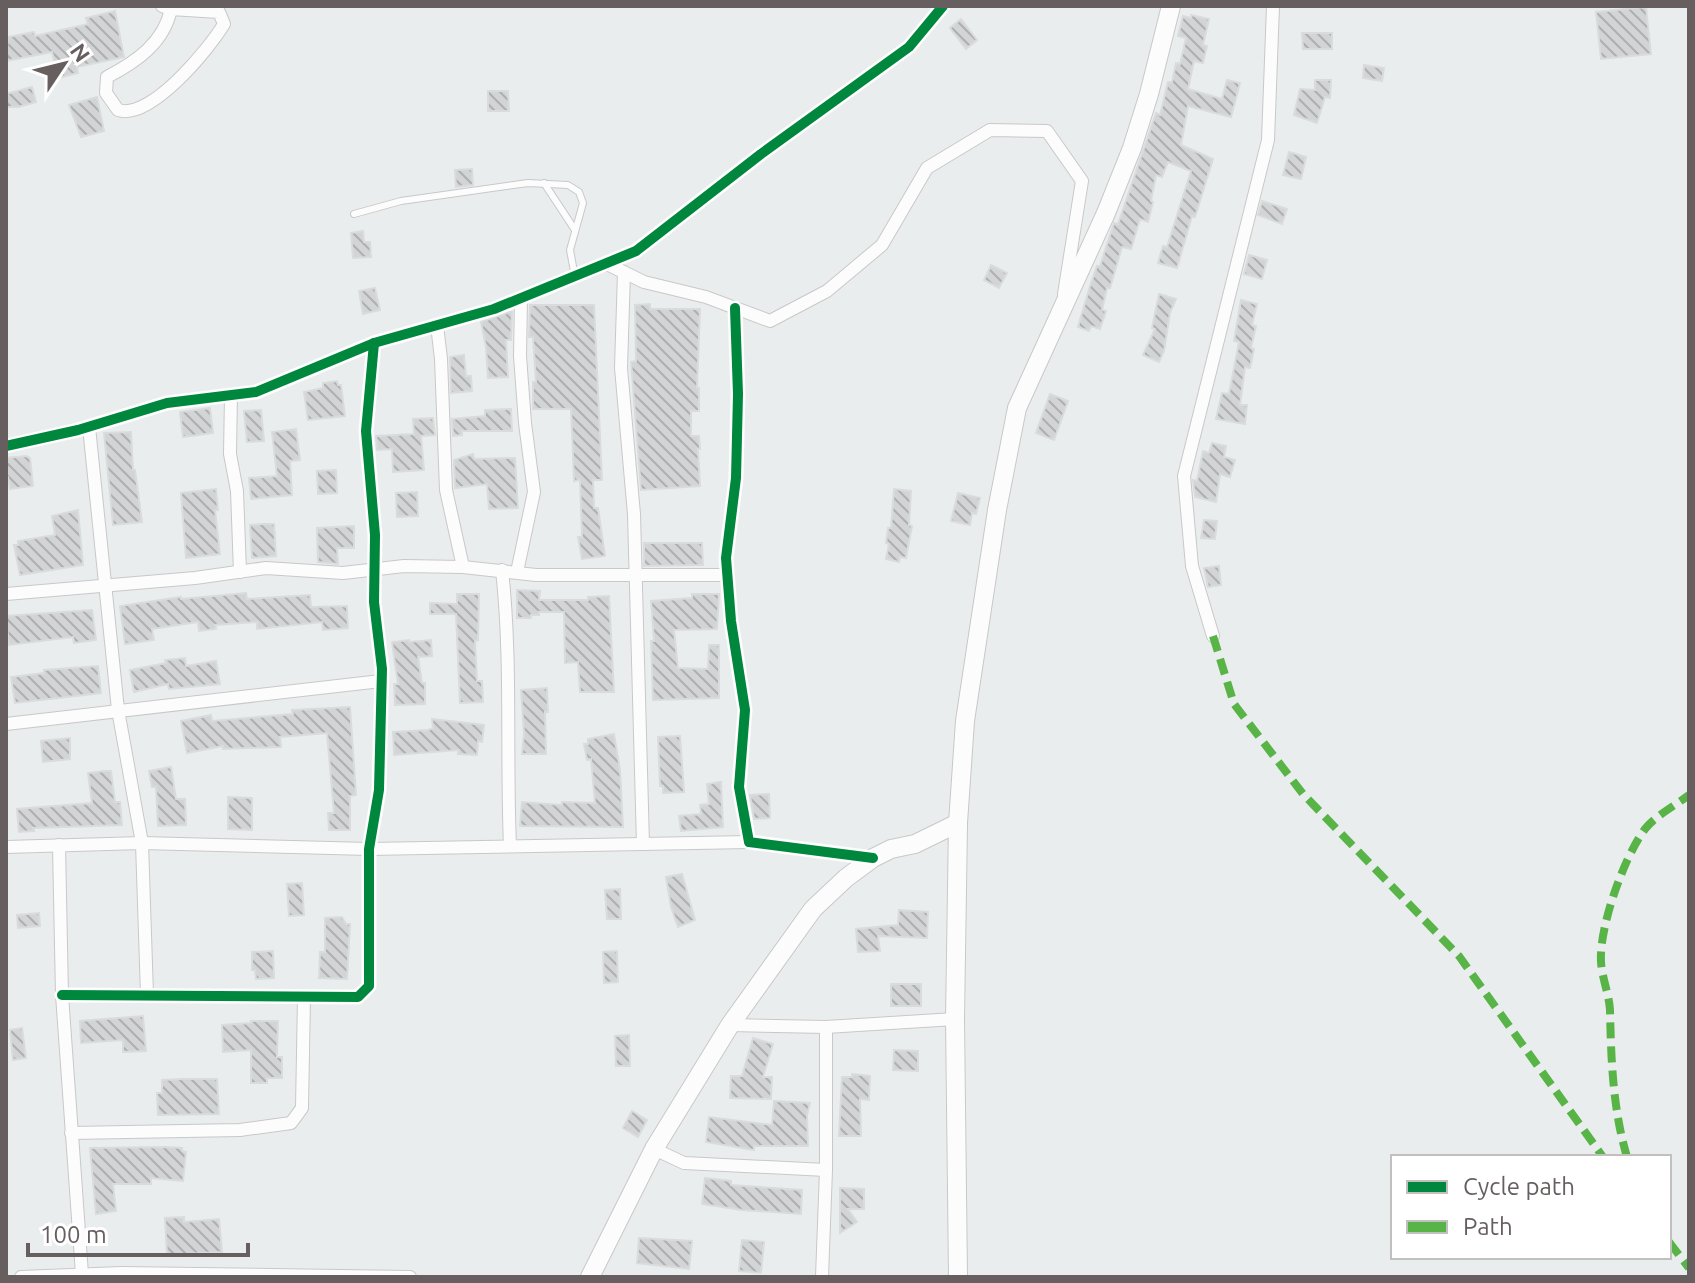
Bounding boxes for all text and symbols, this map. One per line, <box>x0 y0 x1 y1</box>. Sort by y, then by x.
north arrow <box>24 24 104 104</box>
text: N <box>66 38 96 66</box>
legend <box>1391 1155 1671 1259</box>
text: Cycle path <box>1463 1173 1575 1200</box>
scale bar <box>28 1207 248 1257</box>
text: Path <box>1463 1213 1513 1240</box>
text: 100 m <box>40 1221 107 1248</box>

